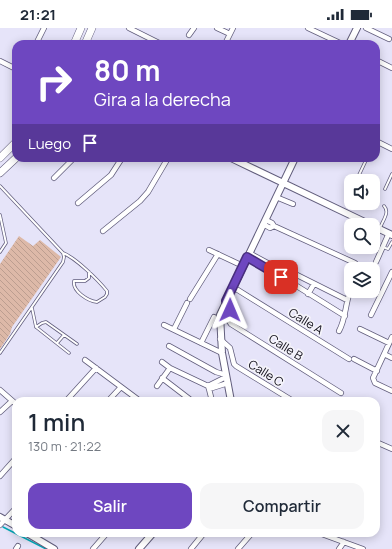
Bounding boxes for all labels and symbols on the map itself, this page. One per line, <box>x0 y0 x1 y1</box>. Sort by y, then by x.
pin <box>264 260 298 294</box>
position arrow <box>209 289 251 331</box>
street label: Calle A <box>285 304 327 338</box>
street label: Calle B <box>266 330 306 364</box>
street label: Calle C <box>245 355 287 391</box>

